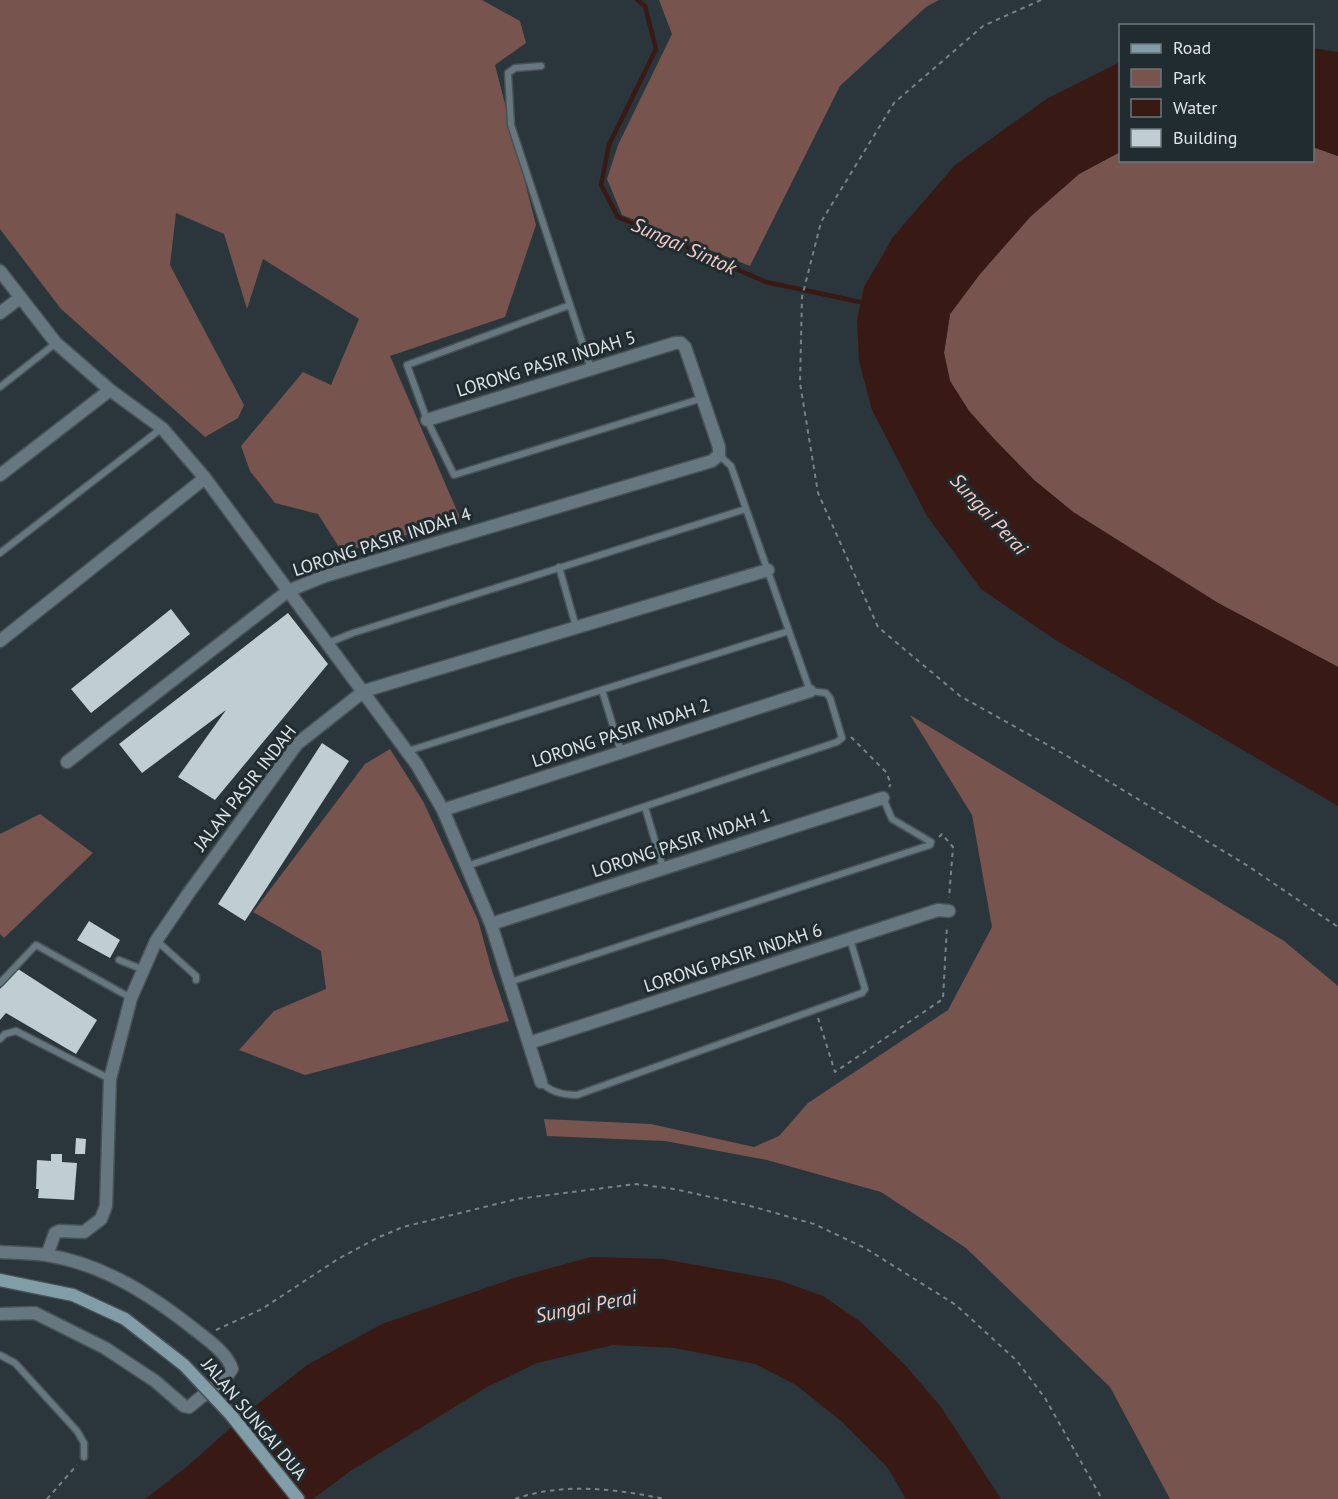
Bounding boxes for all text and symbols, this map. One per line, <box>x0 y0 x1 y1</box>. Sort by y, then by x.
legend <box>1119 24 1314 162</box>
text: Road <box>1173 36 1211 59</box>
text: Park <box>1173 66 1206 89</box>
text: Water <box>1173 96 1217 119</box>
text: Building <box>1173 126 1237 149</box>
water label: Sungai Sintok <box>628 211 741 281</box>
street label: LORONG PASIR INDAH 5 <box>453 325 638 402</box>
water label: Sungai Perai <box>945 468 1034 561</box>
street label: LORONG PASIR INDAH 4 <box>290 502 474 581</box>
street label: LORONG PASIR INDAH 2 <box>529 693 713 772</box>
street label: JALAN PASIR INDAH <box>188 720 301 856</box>
street label: LORONG PASIR INDAH 1 <box>589 803 773 882</box>
street label: LORONG PASIR INDAH 6 <box>641 918 825 997</box>
water label: Sungai Perai <box>533 1283 640 1329</box>
street label: JALAN SUNGAI DUA <box>196 1352 312 1485</box>

